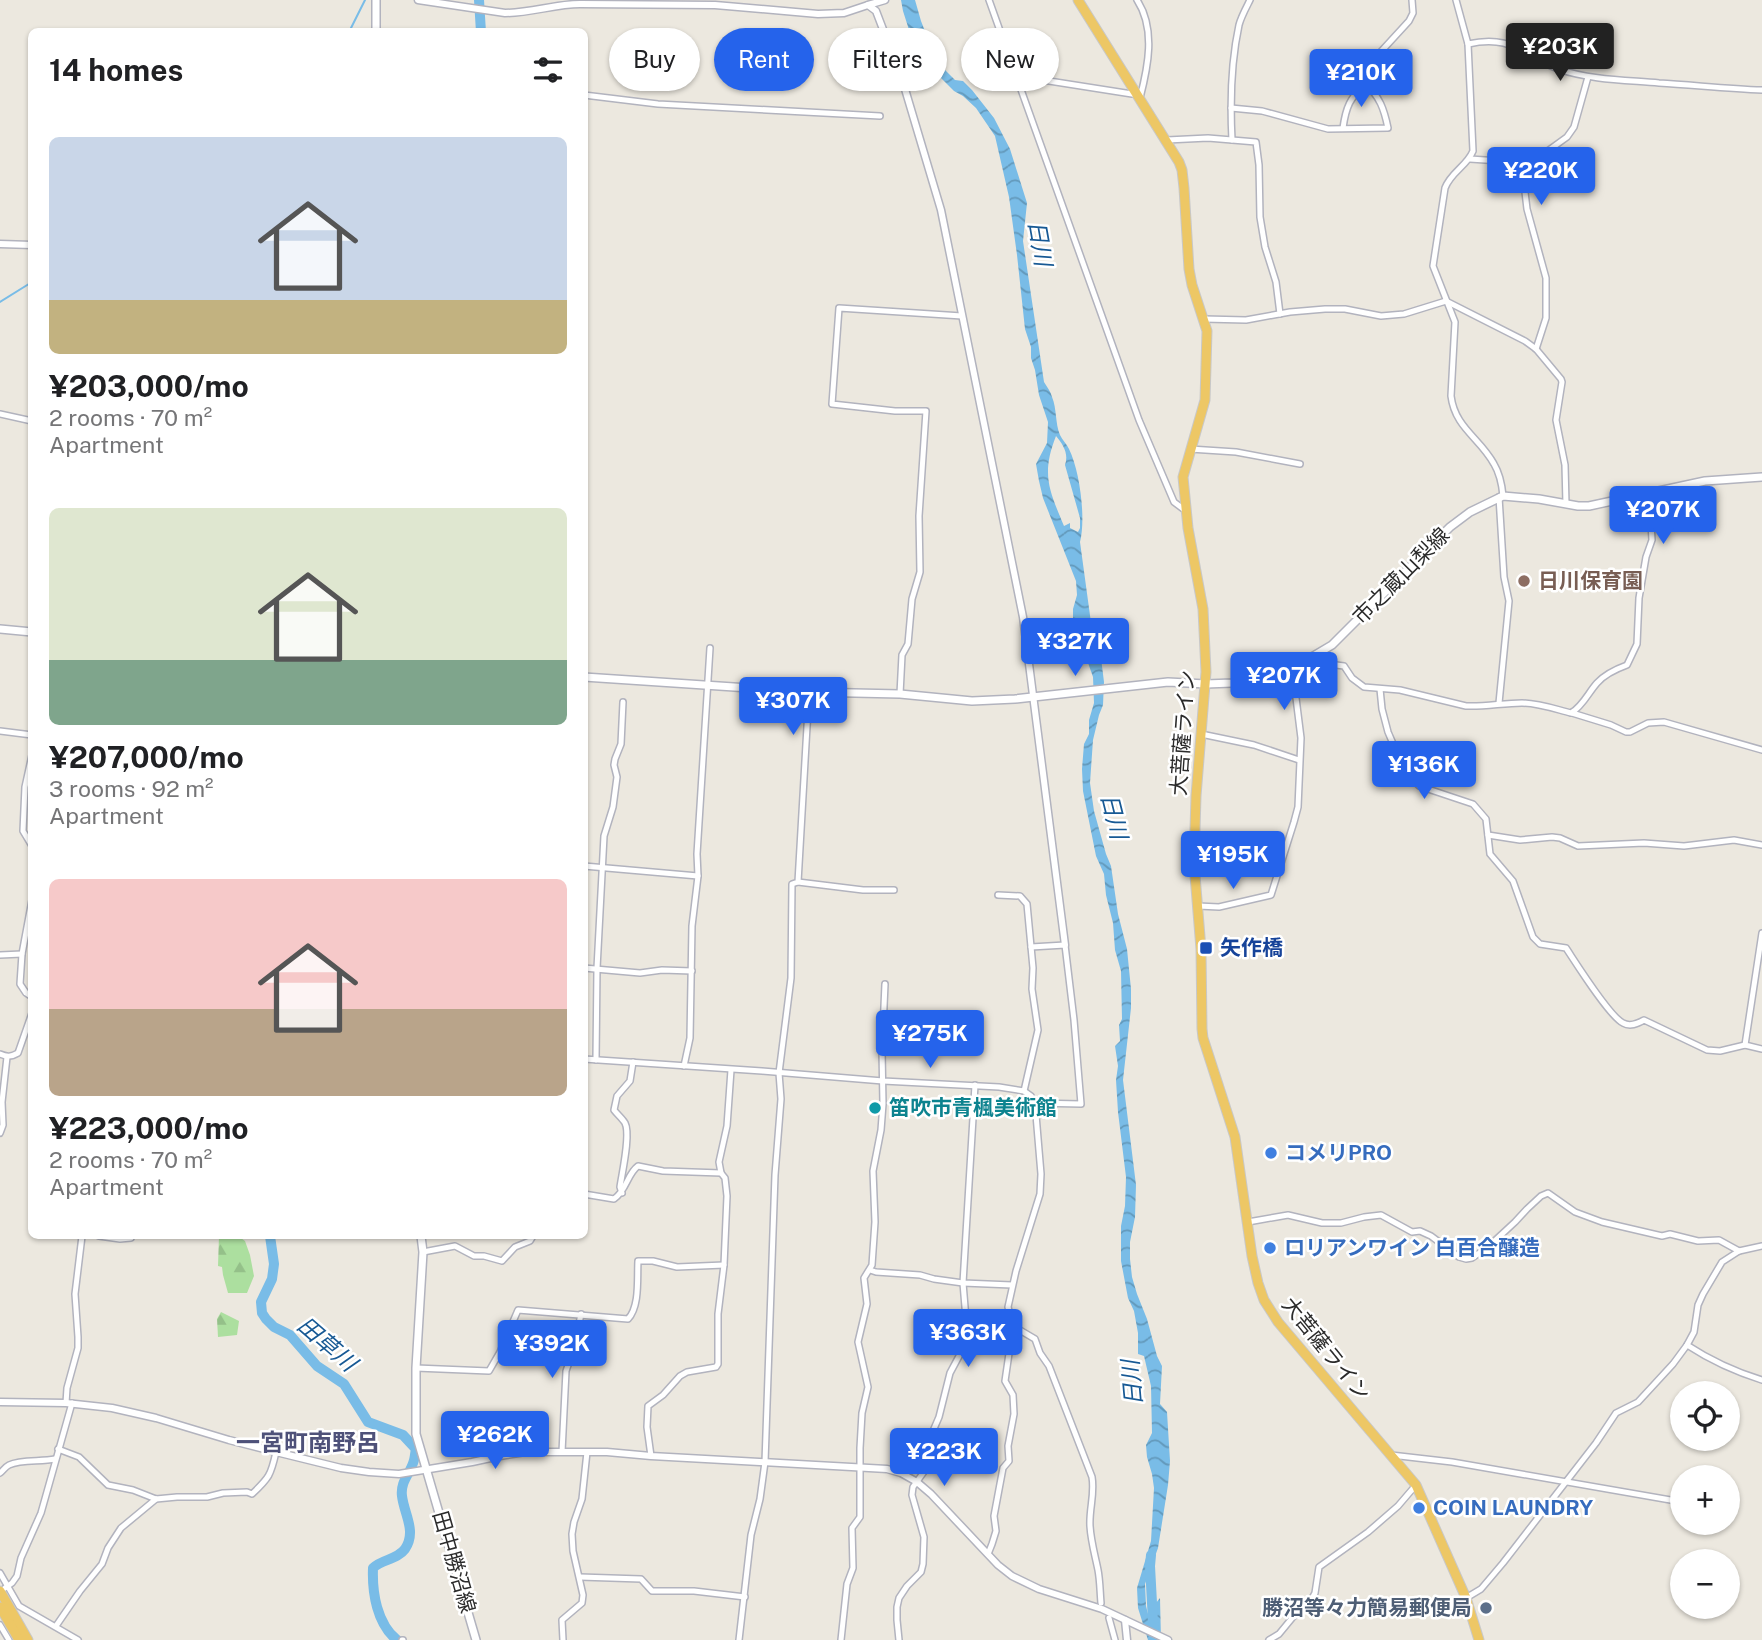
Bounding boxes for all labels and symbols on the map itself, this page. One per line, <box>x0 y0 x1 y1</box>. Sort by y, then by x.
pin: ¥203K <box>1511 24 1609 83</box>
pin: ¥210K <box>1312 50 1410 109</box>
pin: ¥220K <box>1492 148 1590 207</box>
water label: 日川 <box>1023 218 1058 271</box>
pin: ¥207K <box>1614 486 1712 546</box>
street label: 市之蔵山梨線 <box>1347 522 1454 629</box>
place label: 日川保育園 <box>1538 568 1643 593</box>
marker: 日川保育園 <box>1516 573 1532 589</box>
pin: ¥327K <box>1026 618 1124 678</box>
pin: ¥207K <box>1235 652 1333 712</box>
street label: 大菩薩ライン <box>1166 669 1199 797</box>
pin: ¥307K <box>744 678 842 737</box>
pin: ¥136K <box>1375 742 1473 801</box>
water label: 日川 <box>1096 790 1134 844</box>
pin: ¥195K <box>1184 832 1282 891</box>
place label: 矢作橋 <box>1220 935 1283 960</box>
marker: 矢作橋 <box>1198 940 1214 956</box>
pin: ¥275K <box>881 1010 979 1070</box>
place label: 笛吹市青楓美術館 <box>889 1095 1057 1120</box>
marker: 笛吹市青楓美術館 <box>867 1100 883 1116</box>
place label: コメリPRO <box>1285 1140 1392 1165</box>
marker: コメリPRO <box>1263 1145 1279 1161</box>
place label: ロリアンワイン 白百合醸造 <box>1284 1235 1540 1260</box>
marker: ロリアンワイン 白百合醸造 <box>1262 1240 1278 1256</box>
street label: 大菩薩ライン <box>1277 1292 1376 1406</box>
pin: ¥363K <box>919 1310 1017 1369</box>
water label: 田草川 <box>292 1311 364 1378</box>
pin: ¥392K <box>503 1320 601 1380</box>
water label: 日川 <box>1116 1356 1147 1407</box>
pin: ¥262K <box>446 1412 544 1471</box>
district label: 一宮町南野呂 <box>236 1428 380 1456</box>
pin: ¥223K <box>895 1428 993 1488</box>
place label: COIN LAUNDRY <box>1433 1495 1593 1520</box>
marker: COIN LAUNDRY <box>1411 1500 1427 1516</box>
street label: 田中勝沼線 <box>428 1508 481 1616</box>
place label: 勝沼等々力簡易郵便局 <box>1262 1595 1472 1620</box>
marker: 勝沼等々力簡易郵便局 <box>1478 1600 1494 1616</box>

